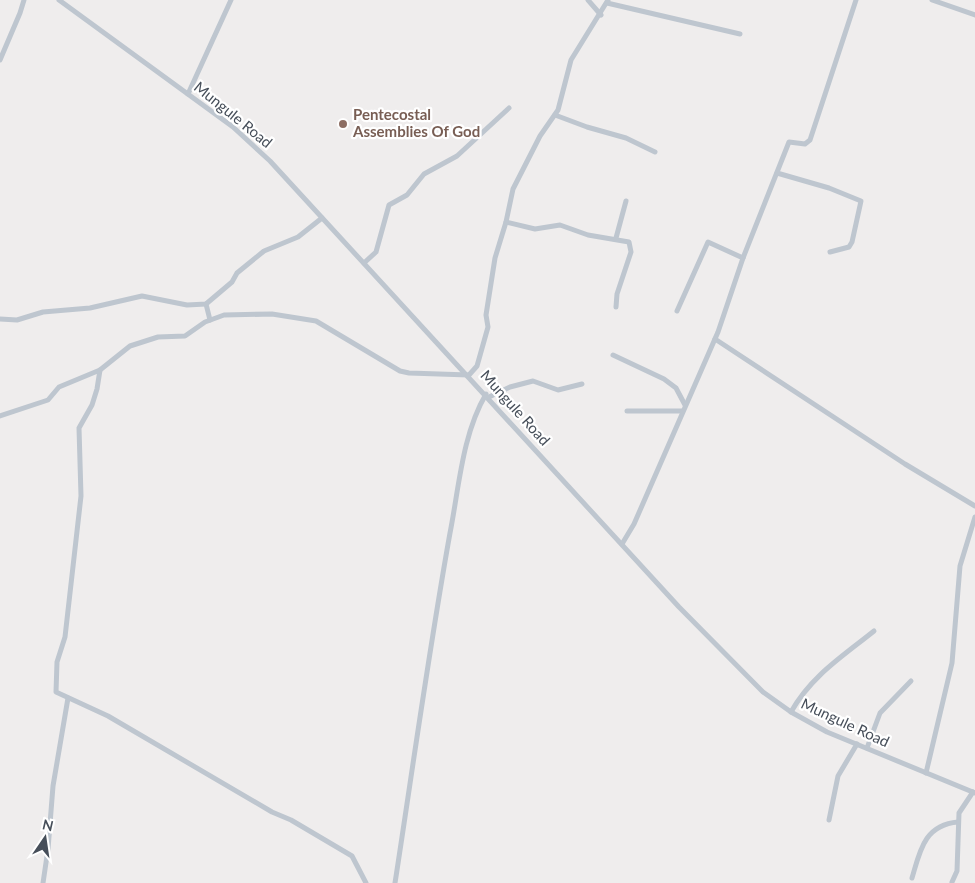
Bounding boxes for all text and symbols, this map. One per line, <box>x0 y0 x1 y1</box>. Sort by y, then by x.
street label: Mungule Road <box>191 77 276 151</box>
place label: Pentecostal Assemblies Of God <box>352 105 480 140</box>
marker: Pentecostal Assemblies Of God <box>337 118 349 130</box>
street label: Mungule Road <box>477 366 554 449</box>
street label: Mungule Road <box>798 694 892 750</box>
north arrow <box>20 813 70 863</box>
text: N <box>41 815 55 834</box>

